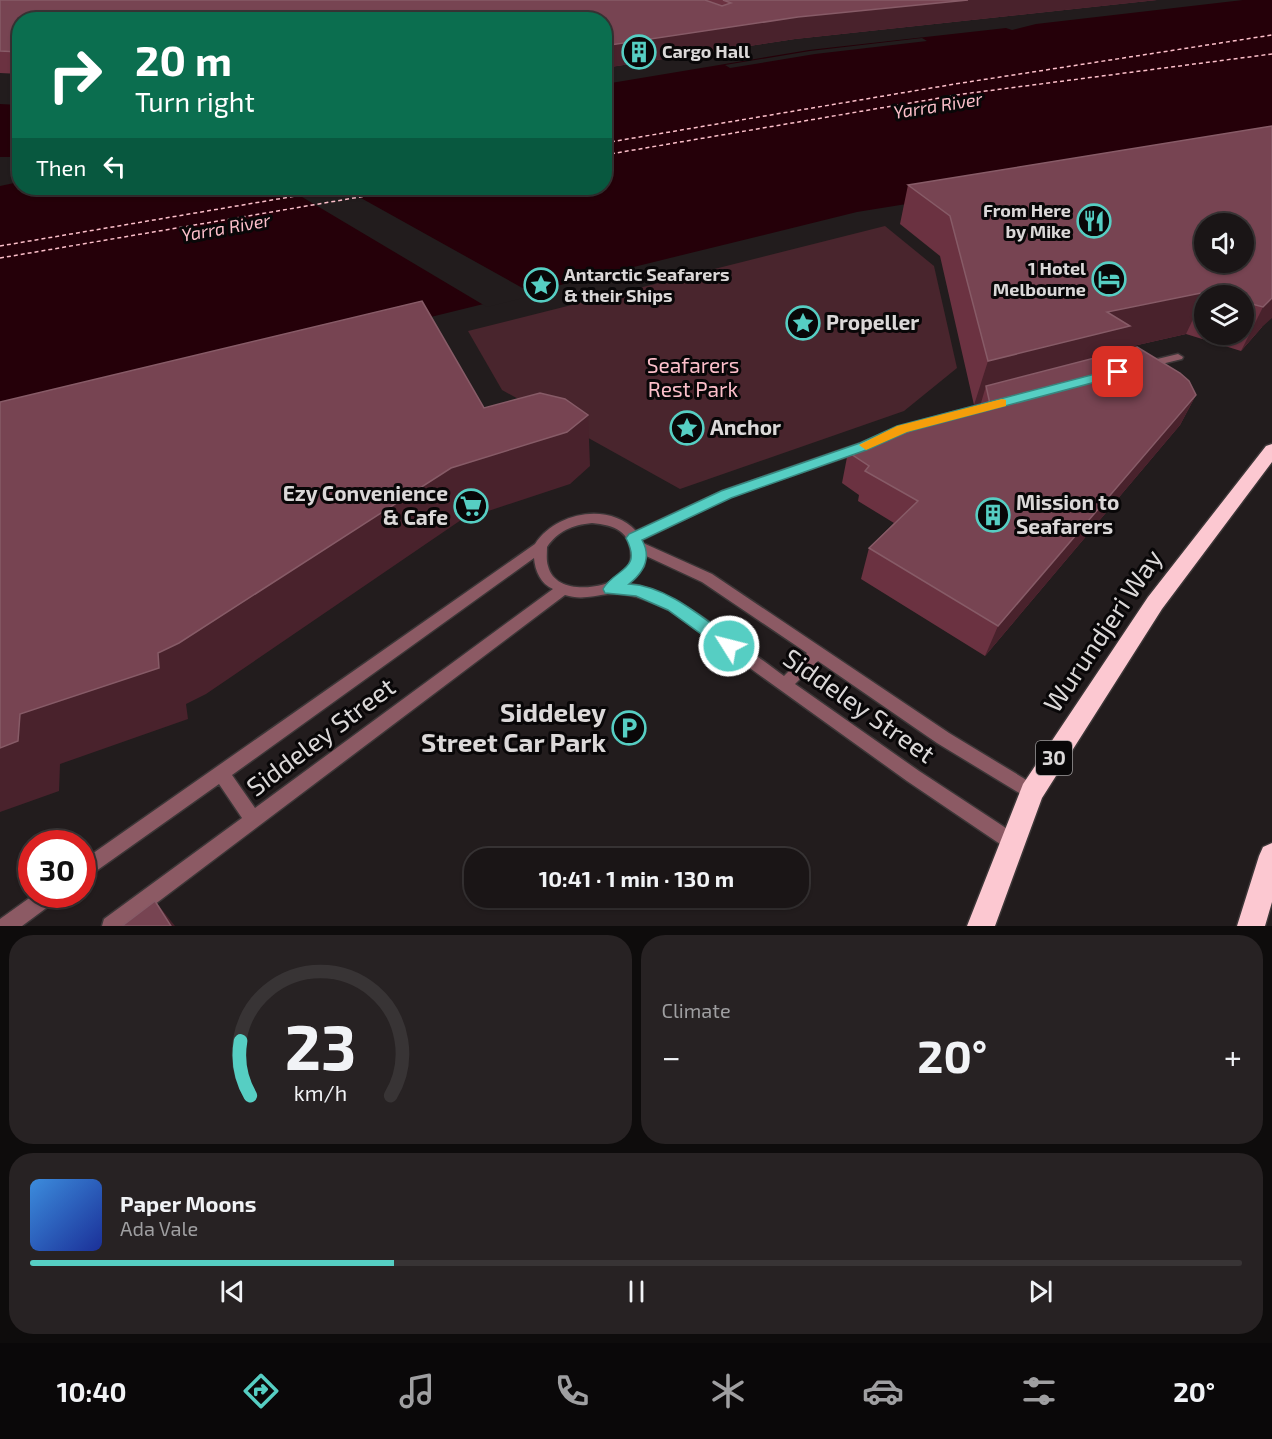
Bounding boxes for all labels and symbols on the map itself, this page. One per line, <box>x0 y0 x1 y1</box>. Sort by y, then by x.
building icon: Cargo Hall <box>621 34 657 70</box>
place label: Cargo Hall <box>662 40 750 62</box>
water label: Yarra River <box>892 87 985 123</box>
place label: From Here by Mike <box>983 199 1071 242</box>
restaurant icon: From Here by Mike <box>1076 203 1112 239</box>
water label: Yarra River <box>180 208 273 246</box>
place label: 1 Hotel Melbourne <box>993 257 1086 300</box>
hotel icon: 1 Hotel Melbourne <box>1091 261 1127 297</box>
place label: Antarctic Seafarers & their Ships <box>564 263 730 306</box>
place icon: Antarctic Seafarers & their Ships <box>523 267 559 303</box>
place icon: Propeller <box>785 305 821 341</box>
place label: Propeller <box>826 309 919 334</box>
pin <box>1092 346 1143 397</box>
park label: Seafarers Rest Park <box>647 352 739 401</box>
place icon: Anchor <box>669 410 705 446</box>
place label: Anchor <box>710 414 781 439</box>
place label: Ezy Convenience & Cafe <box>283 480 448 529</box>
supermarket icon: Ezy Convenience & Cafe <box>453 488 489 524</box>
place label: Mission to Seafarers <box>1016 489 1119 538</box>
building icon: Mission to Seafarers <box>975 497 1011 533</box>
street label: Wurundjeri Way <box>1036 543 1168 717</box>
position arrow <box>697 614 761 678</box>
street label: Siddeley Street <box>778 641 942 768</box>
street label: Siddeley Street <box>240 670 400 802</box>
place label: Siddeley Street Car Park <box>421 696 606 757</box>
parking icon: Siddeley Street Car Park <box>611 710 647 746</box>
road number: 30 <box>1036 741 1072 775</box>
speed limit sign: 30 <box>18 830 96 908</box>

